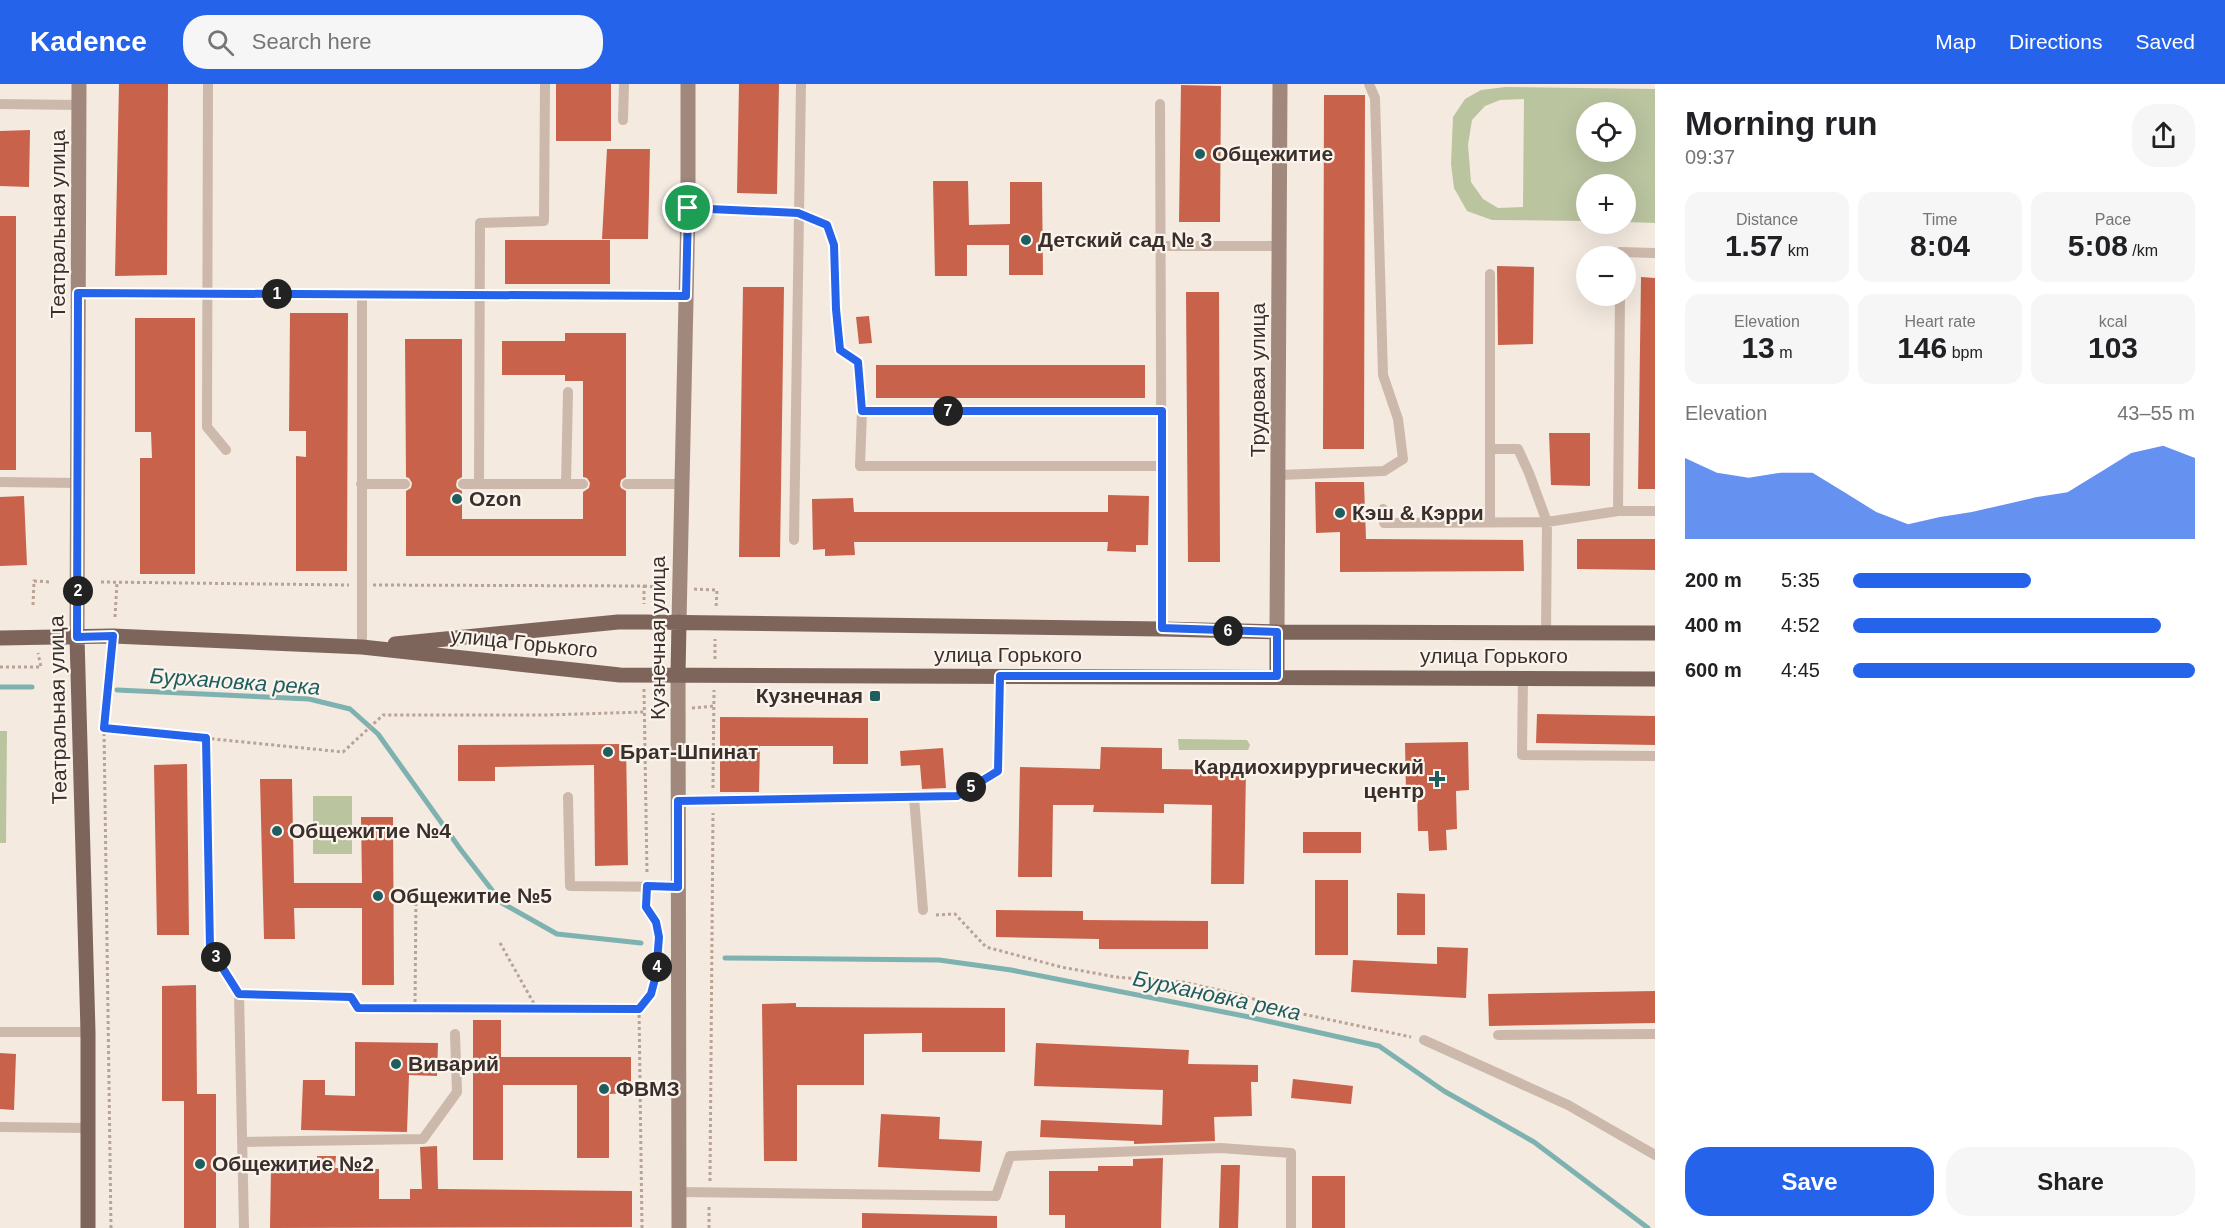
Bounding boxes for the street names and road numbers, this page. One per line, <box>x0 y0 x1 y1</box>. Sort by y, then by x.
street label: Театральная улица <box>46 129 69 318</box>
street label: Трудовая улица <box>1246 303 1269 457</box>
street label: Кузнечная улица <box>646 556 669 720</box>
street label: Театральная улица <box>44 615 71 805</box>
street label: улица Горького <box>449 623 599 662</box>
street label: улица Горького <box>934 643 1082 666</box>
street label: улица Горького <box>1420 644 1568 667</box>

